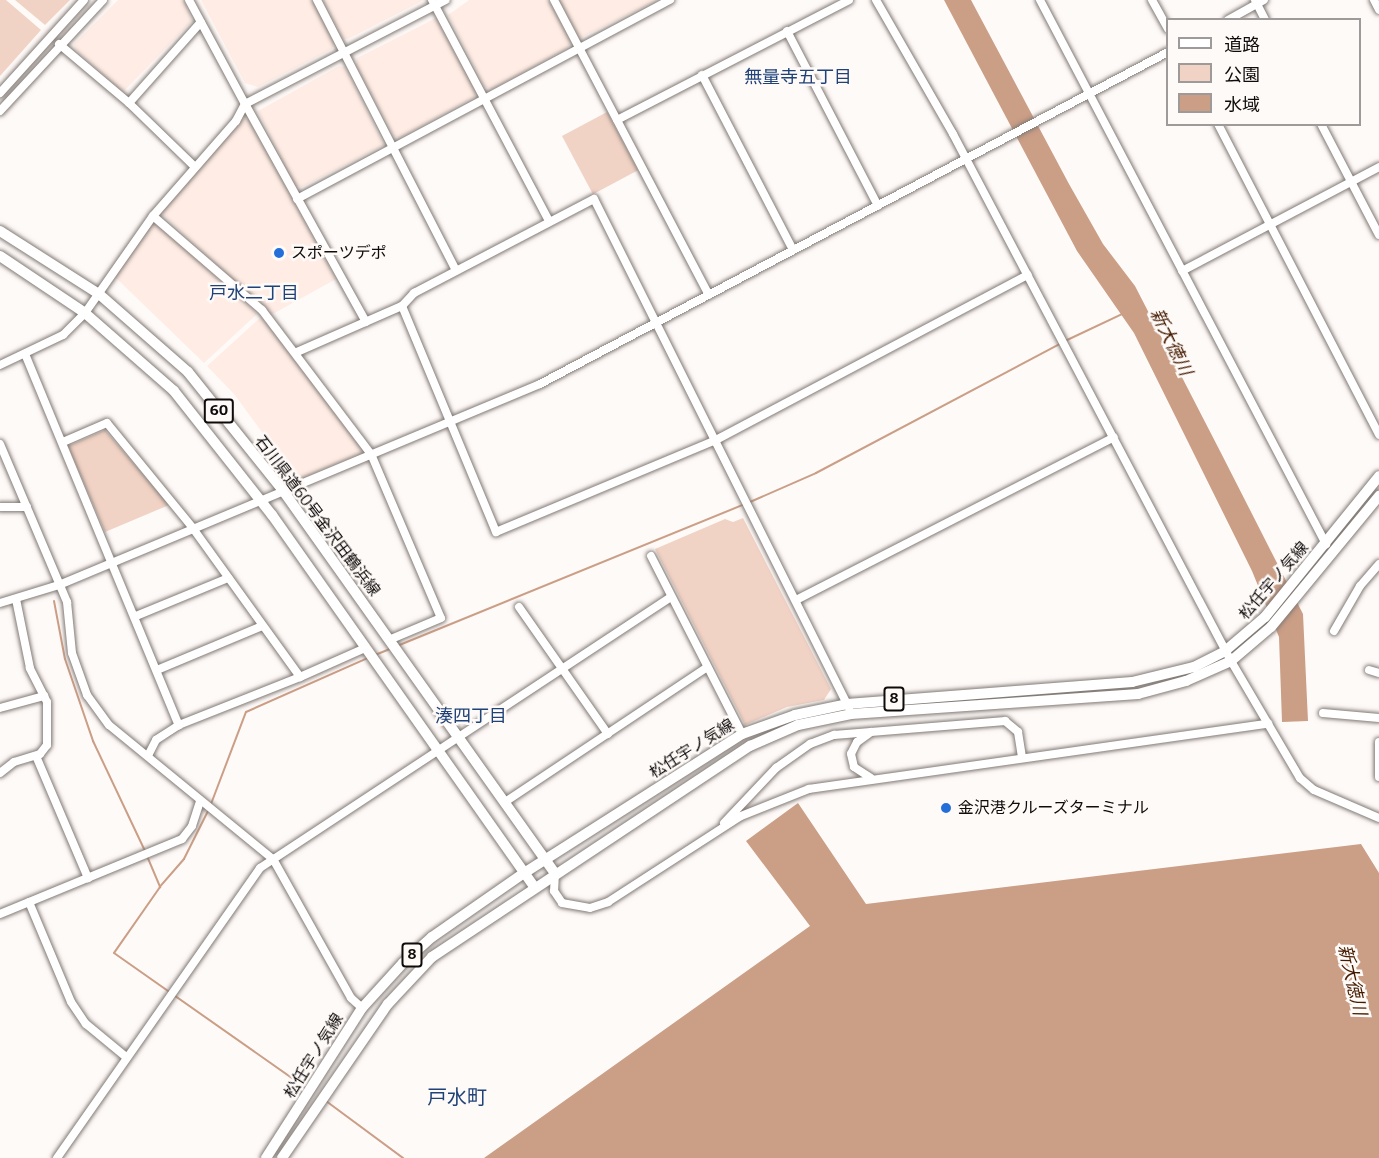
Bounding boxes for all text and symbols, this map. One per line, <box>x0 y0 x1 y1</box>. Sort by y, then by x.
legend <box>1166 18 1361 126</box>
text: 道路 <box>1224 34 1260 56</box>
text: 公園 <box>1224 64 1260 86</box>
district label: 無量寺五丁目 <box>744 66 852 88</box>
text: 水域 <box>1224 94 1260 116</box>
place label: スポーツデポ <box>291 243 387 263</box>
marker: スポーツデポ <box>272 246 286 260</box>
district label: 戸水二丁目 <box>209 282 299 304</box>
water label: 新大徳川 <box>1146 305 1196 379</box>
road number: 60 <box>202 399 236 423</box>
street label: 石川県道60号金沢田鶴浜線 <box>250 432 384 600</box>
street label: 松任宇ノ気線 <box>1235 538 1313 624</box>
road number: 8 <box>882 687 906 711</box>
district label: 湊四丁目 <box>435 705 507 727</box>
street label: 松任宇ノ気線 <box>646 715 738 783</box>
place label: 金沢港クルーズターミナル <box>958 798 1150 818</box>
marker: 金沢港クルーズターミナル <box>939 801 953 815</box>
water label: 新大徳川 <box>1333 942 1371 1018</box>
road number: 8 <box>400 943 424 967</box>
street label: 松任宇ノ気線 <box>280 1010 348 1102</box>
district label: 戸水町 <box>427 1085 487 1109</box>

